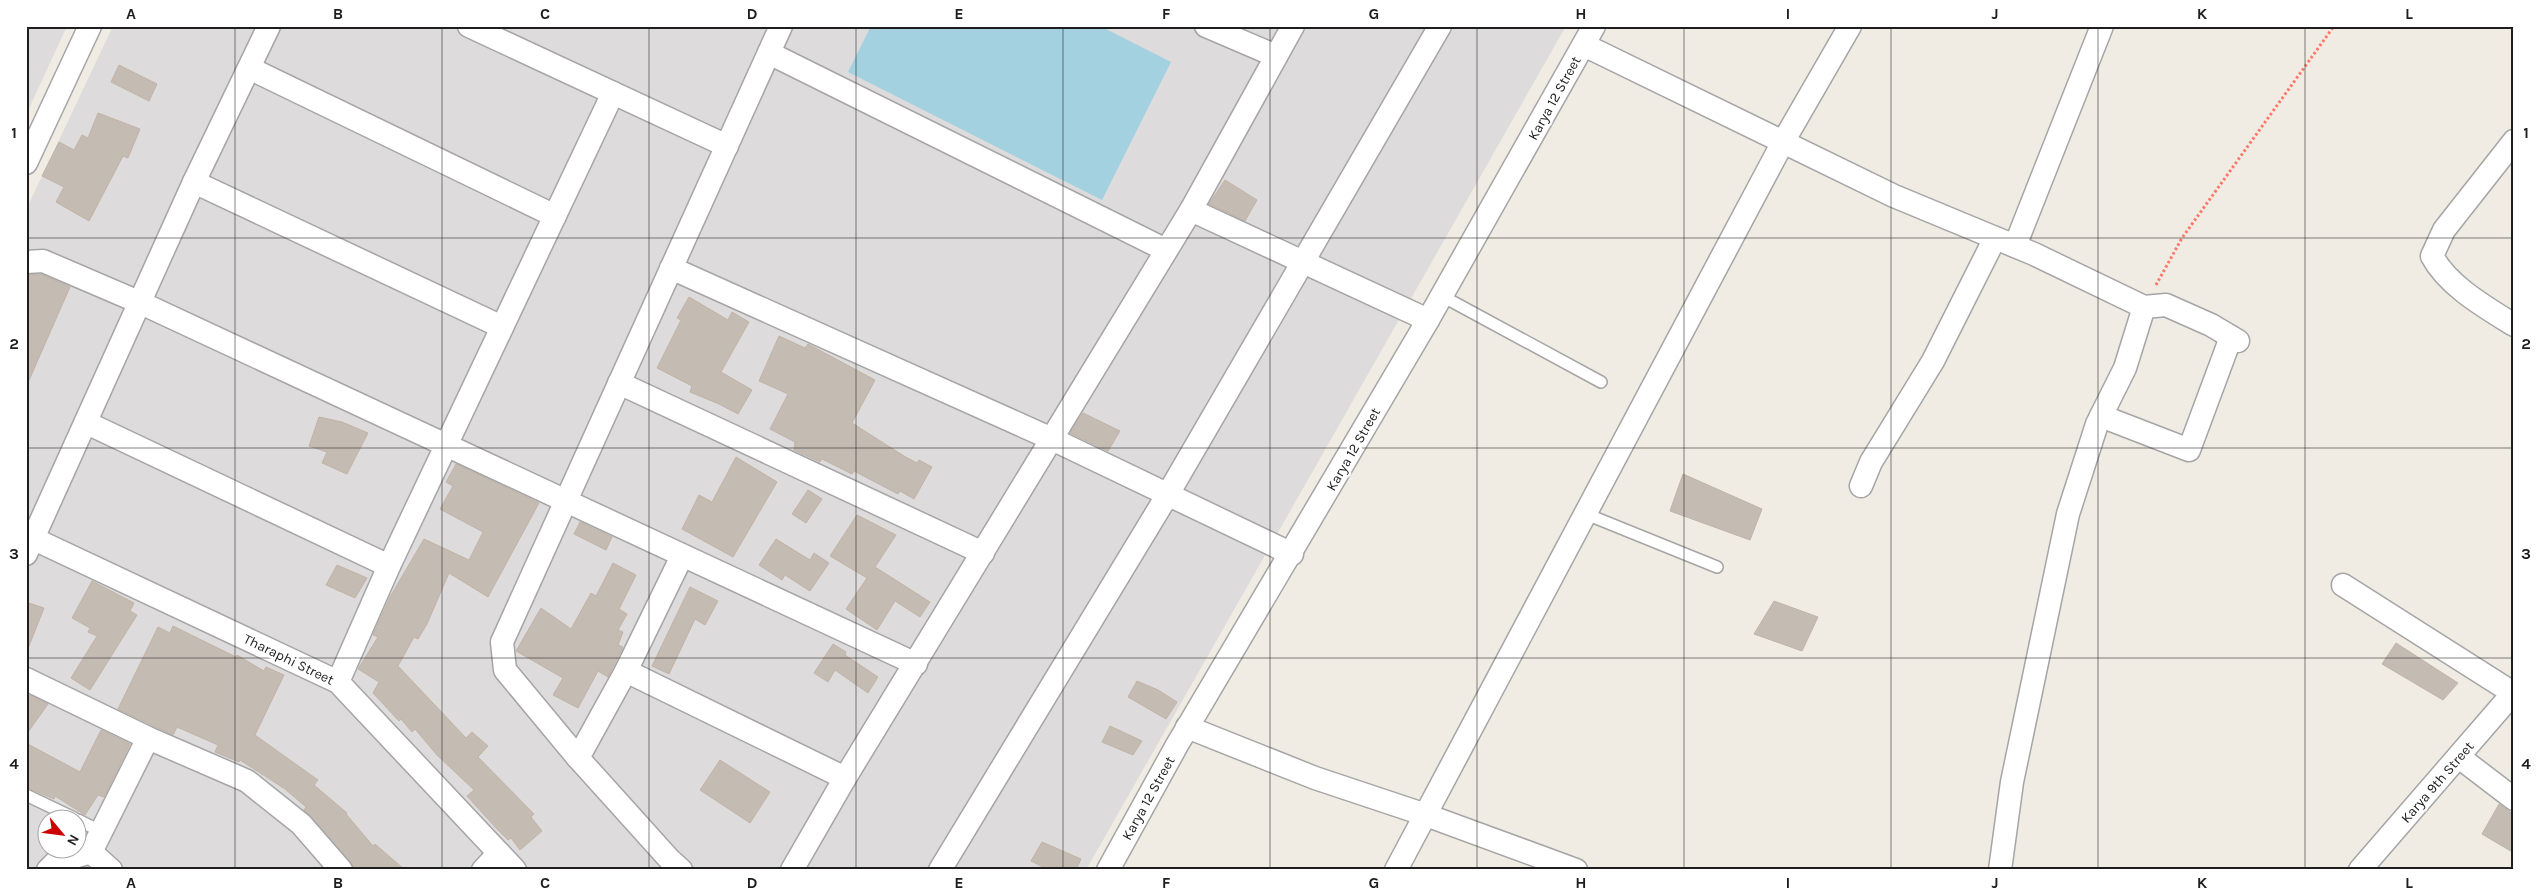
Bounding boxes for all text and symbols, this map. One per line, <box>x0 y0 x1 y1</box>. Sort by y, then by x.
text: A <box>126 4 136 23</box>
text: B <box>333 4 343 23</box>
text: C <box>540 4 550 23</box>
text: D <box>747 4 758 23</box>
text: E <box>954 4 964 23</box>
text: F <box>1162 4 1171 23</box>
text: G <box>1369 4 1379 23</box>
text: H <box>1575 4 1587 23</box>
text: I <box>1786 4 1790 23</box>
text: J <box>1991 4 1999 23</box>
text: K <box>2197 4 2208 23</box>
text: L <box>2405 4 2413 23</box>
street label: Karya 12 Street <box>1524 53 1584 143</box>
text: 1 <box>11 123 17 142</box>
text: 1 <box>2523 123 2529 142</box>
text: 2 <box>9 334 19 353</box>
text: 2 <box>2521 334 2531 353</box>
street label: Karya 12 Street <box>1323 405 1384 494</box>
text: 3 <box>9 544 19 563</box>
text: 3 <box>2521 544 2531 563</box>
street label: Tharaphi Street <box>241 630 337 689</box>
street label: Karya 9th Street <box>2397 738 2477 827</box>
street label: Karya 12 Street <box>1118 753 1178 843</box>
text: 4 <box>9 754 19 773</box>
text: 4 <box>2521 754 2531 773</box>
north arrow <box>38 808 88 858</box>
text: N <box>63 832 83 849</box>
text: A <box>126 873 136 892</box>
text: B <box>333 873 343 892</box>
text: C <box>540 873 550 892</box>
text: D <box>747 873 758 892</box>
text: E <box>954 873 964 892</box>
text: F <box>1162 873 1171 892</box>
text: G <box>1369 873 1379 892</box>
text: H <box>1575 873 1587 892</box>
text: I <box>1786 873 1790 892</box>
text: J <box>1991 873 1999 892</box>
text: K <box>2197 873 2208 892</box>
text: L <box>2405 873 2413 892</box>

